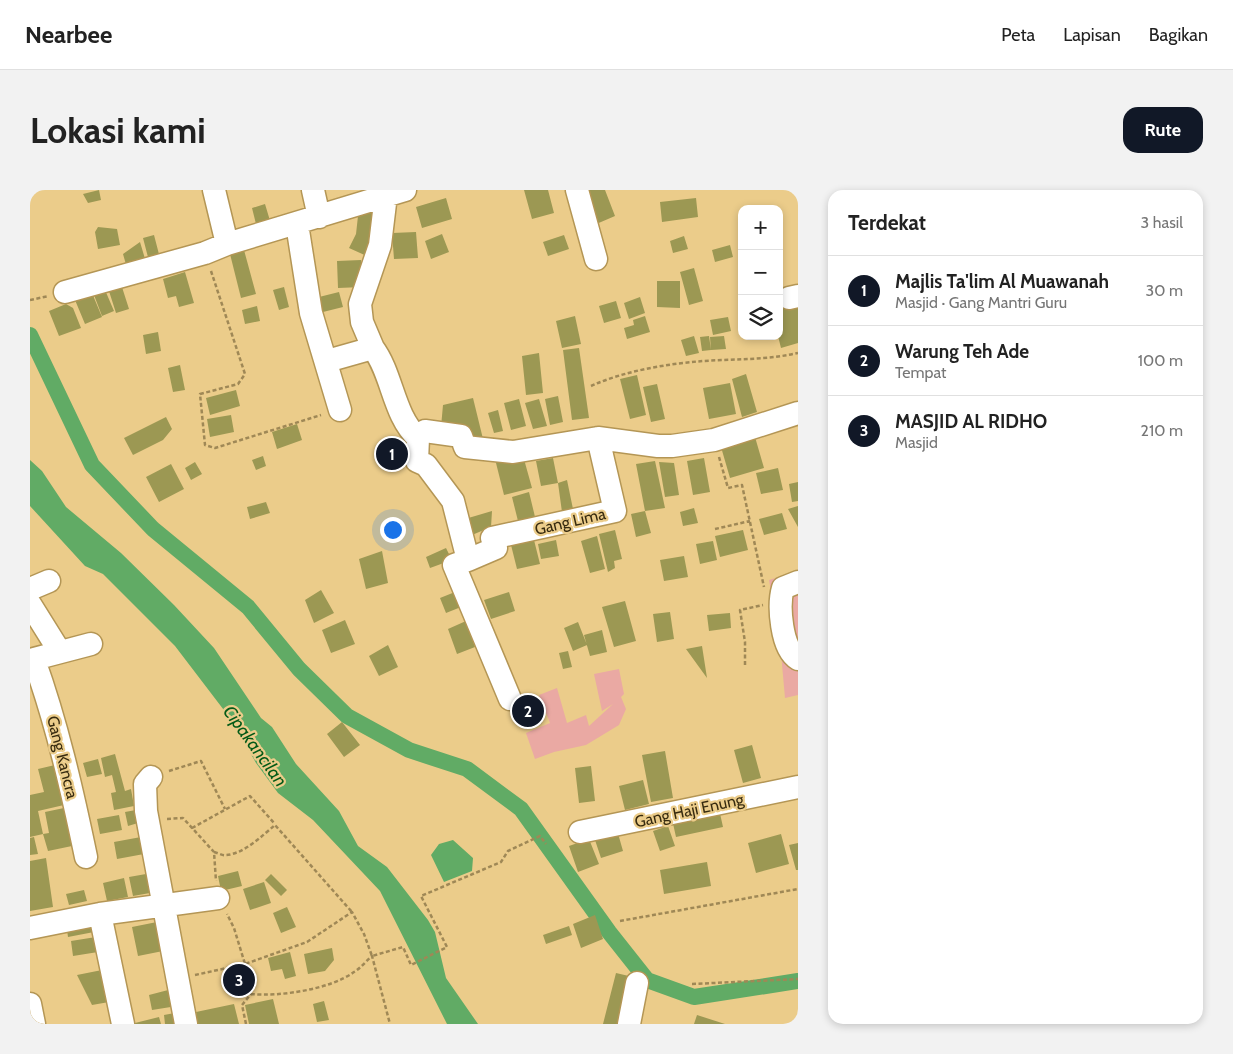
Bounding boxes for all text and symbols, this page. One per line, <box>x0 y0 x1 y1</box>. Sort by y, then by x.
text: Nearbee <box>25 20 112 49</box>
text: Peta <box>1001 24 1035 46</box>
text: Lapisan <box>1063 24 1121 46</box>
text: Bagikan <box>1149 24 1208 46</box>
button: Rute <box>1123 107 1203 153</box>
text: Lokasi kami <box>30 109 206 152</box>
map controls <box>738 205 783 340</box>
button: + <box>738 205 783 250</box>
text: Terdekat <box>848 210 926 235</box>
text: 3 hasil <box>1141 213 1183 232</box>
button: − <box>738 250 783 295</box>
text: Majlis Ta'lim Al Muawanah <box>895 270 1109 293</box>
text: 1 <box>861 281 867 300</box>
text: 30 m <box>1146 281 1183 300</box>
text: Masjid · Gang Mantri Guru <box>895 293 1067 312</box>
button: layers <box>738 295 783 340</box>
text: Warung Teh Ade <box>895 340 1029 363</box>
text: 2 <box>860 351 868 370</box>
text: 100 m <box>1138 351 1183 370</box>
text: Tempat <box>895 363 946 382</box>
text: MASJID AL RIDHO <box>895 410 1047 433</box>
text: 3 <box>860 421 868 440</box>
text: 210 m <box>1141 421 1183 440</box>
text: Masjid <box>895 433 938 452</box>
pin: 1 <box>376 435 408 473</box>
street label: Gang Lima <box>533 504 608 539</box>
your location <box>380 517 406 543</box>
pin: 2 <box>512 692 544 730</box>
water label: Cipakancilan <box>218 701 292 791</box>
street label: Gang Kancra <box>43 714 82 801</box>
street label: Gang Haji Enung <box>633 789 746 831</box>
pin: 3 <box>223 961 255 999</box>

